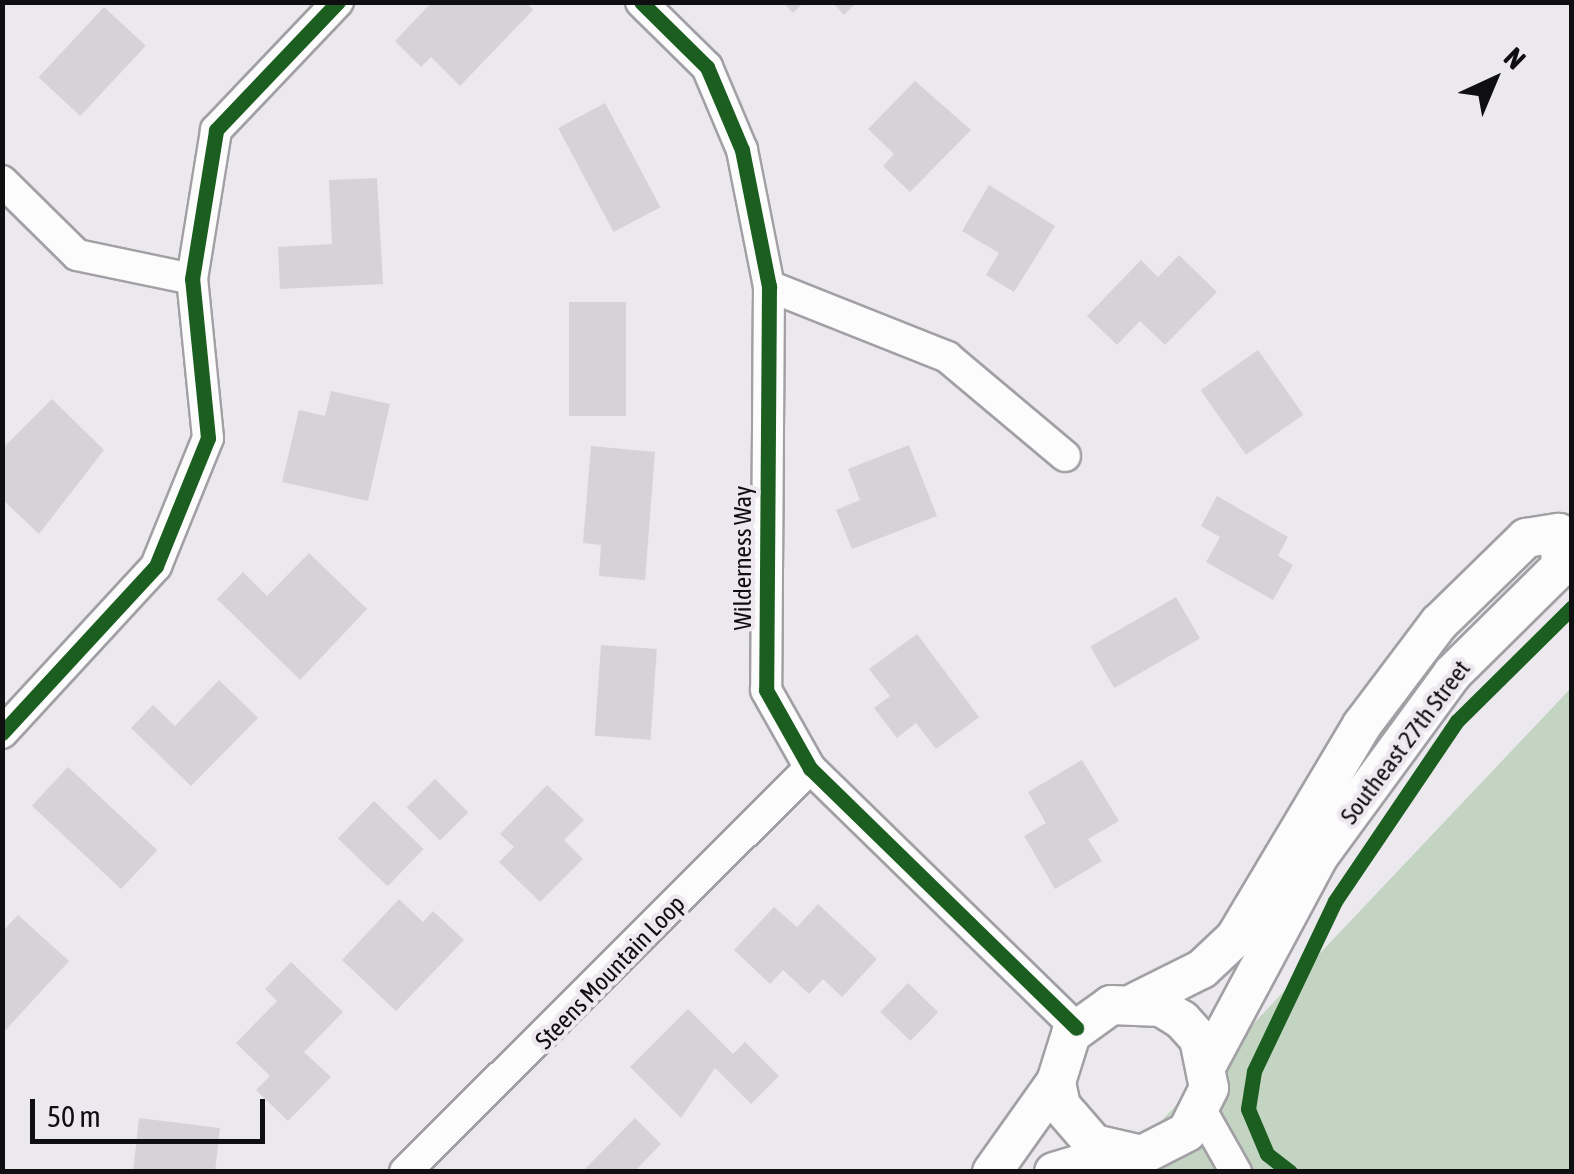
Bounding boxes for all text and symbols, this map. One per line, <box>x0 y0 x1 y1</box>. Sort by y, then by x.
north arrow <box>1444 30 1544 130</box>
text: N <box>1498 41 1532 76</box>
street label: Wilderness Way <box>727 486 757 630</box>
street label: Southeast 27th Street <box>1334 654 1476 830</box>
street label: Steens Mountain Loop <box>529 889 691 1055</box>
scale bar <box>35 1079 270 1141</box>
text: 50 m <box>47 1099 101 1133</box>

